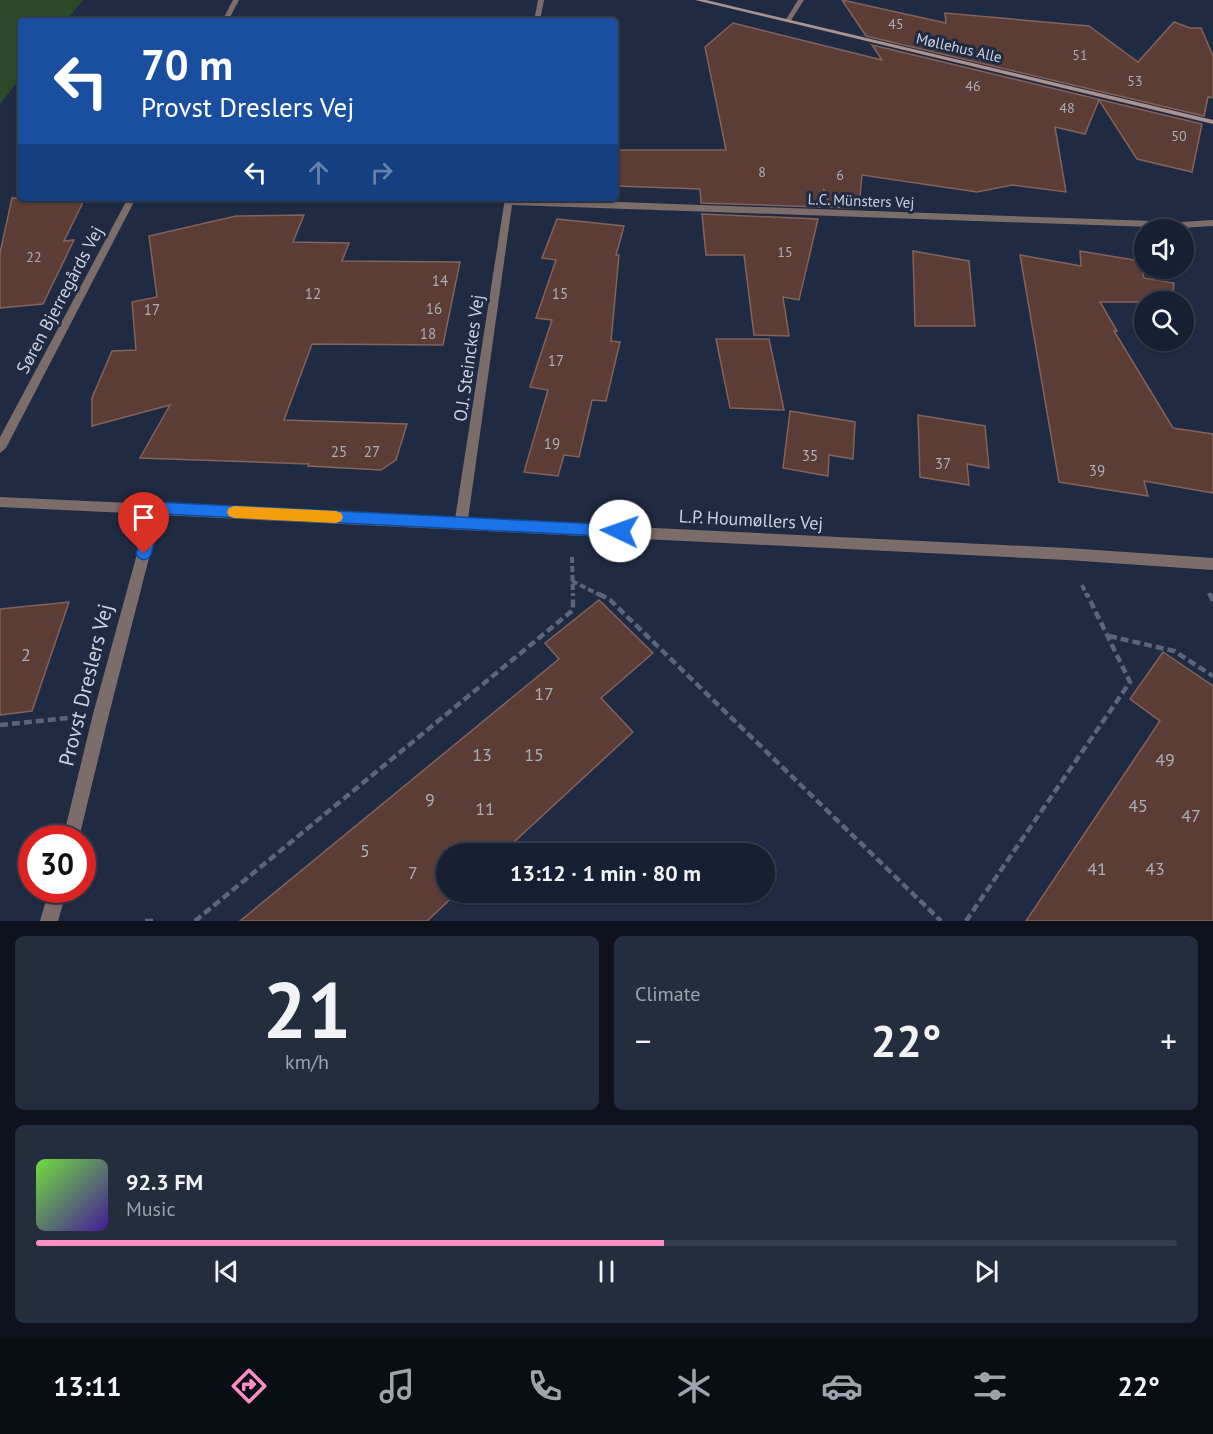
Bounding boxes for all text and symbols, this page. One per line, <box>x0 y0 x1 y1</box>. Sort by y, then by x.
house number: 45 <box>888 15 904 33</box>
street label: Møllehus Alle <box>914 28 1004 67</box>
text: 70 m <box>141 37 233 92</box>
icon: left <box>42 42 120 120</box>
house number: 51 <box>1072 46 1088 64</box>
house number: 53 <box>1127 72 1143 90</box>
house number: 46 <box>965 77 981 95</box>
text: Provst Dreslers Vej <box>141 90 354 124</box>
house number: 48 <box>1059 99 1075 117</box>
house number: 50 <box>1171 127 1187 145</box>
icon: left <box>239 156 272 189</box>
icon: ahead <box>302 156 335 189</box>
icon: right <box>365 156 398 189</box>
house number: 8 <box>758 163 766 181</box>
house number: 6 <box>836 166 844 184</box>
street label: L.C. Münsters Vej <box>807 189 915 212</box>
map controls <box>1134 219 1194 351</box>
button: sound <box>1134 219 1194 279</box>
street label: Søren Bjerregårds Vej <box>11 222 108 378</box>
house number: 15 <box>777 243 793 261</box>
house number: 22 <box>26 248 42 266</box>
house number: 14 <box>432 271 448 290</box>
house number: 12 <box>305 284 321 303</box>
house number: 15 <box>552 284 568 303</box>
button: search <box>1134 291 1194 351</box>
street label: O.J. Steinckes Vej <box>448 293 489 423</box>
house number: 16 <box>426 299 442 318</box>
house number: 17 <box>144 300 160 319</box>
house number: 18 <box>420 324 436 343</box>
house number: 17 <box>548 351 564 370</box>
house number: 19 <box>544 434 560 453</box>
house number: 25 <box>331 442 347 461</box>
house number: 27 <box>364 442 380 461</box>
house number: 35 <box>802 446 818 465</box>
house number: 37 <box>935 454 951 473</box>
house number: 39 <box>1089 461 1105 480</box>
pin <box>118 492 169 554</box>
position arrow <box>588 499 652 563</box>
icon: arrive <box>127 501 160 534</box>
street label: L.P. Houmøllers Vej <box>678 504 824 535</box>
street label: Provst Dreslers Vej <box>52 601 119 769</box>
house number: 2 <box>21 643 31 666</box>
house number: 17 <box>534 682 554 705</box>
house number: 13 <box>472 743 492 766</box>
house number: 15 <box>524 743 544 766</box>
house number: 49 <box>1155 748 1175 771</box>
house number: 9 <box>425 788 435 811</box>
house number: 45 <box>1128 794 1148 817</box>
house number: 11 <box>475 797 495 820</box>
house number: 47 <box>1181 804 1201 827</box>
speed limit sign: 30 <box>18 825 96 903</box>
house number: 5 <box>360 839 370 862</box>
house number: 41 <box>1087 857 1107 880</box>
house number: 43 <box>1145 857 1165 880</box>
text: 13:12 · 1 min · 80 m <box>510 859 701 887</box>
house number: 7 <box>408 861 418 884</box>
text: 21 <box>263 959 351 1060</box>
text: Climate <box>635 981 701 1007</box>
text: 22° <box>871 1011 941 1069</box>
text: − <box>635 1019 652 1062</box>
text: + <box>1160 1019 1177 1062</box>
text: km/h <box>285 1049 329 1075</box>
text: 92.3 FM <box>126 1168 203 1196</box>
text: Music <box>126 1196 175 1222</box>
icon: previous <box>210 1255 243 1288</box>
icon: pause <box>590 1255 623 1288</box>
icon: next <box>970 1255 1003 1288</box>
icon: directions <box>228 1365 270 1407</box>
icon: music <box>376 1365 418 1407</box>
icon: phone <box>524 1365 566 1407</box>
icon: climate <box>673 1365 715 1407</box>
icon: car <box>821 1365 863 1407</box>
icon: filters <box>969 1365 1011 1407</box>
text: 13:11 <box>53 1369 122 1403</box>
text: 22° <box>1117 1369 1160 1403</box>

